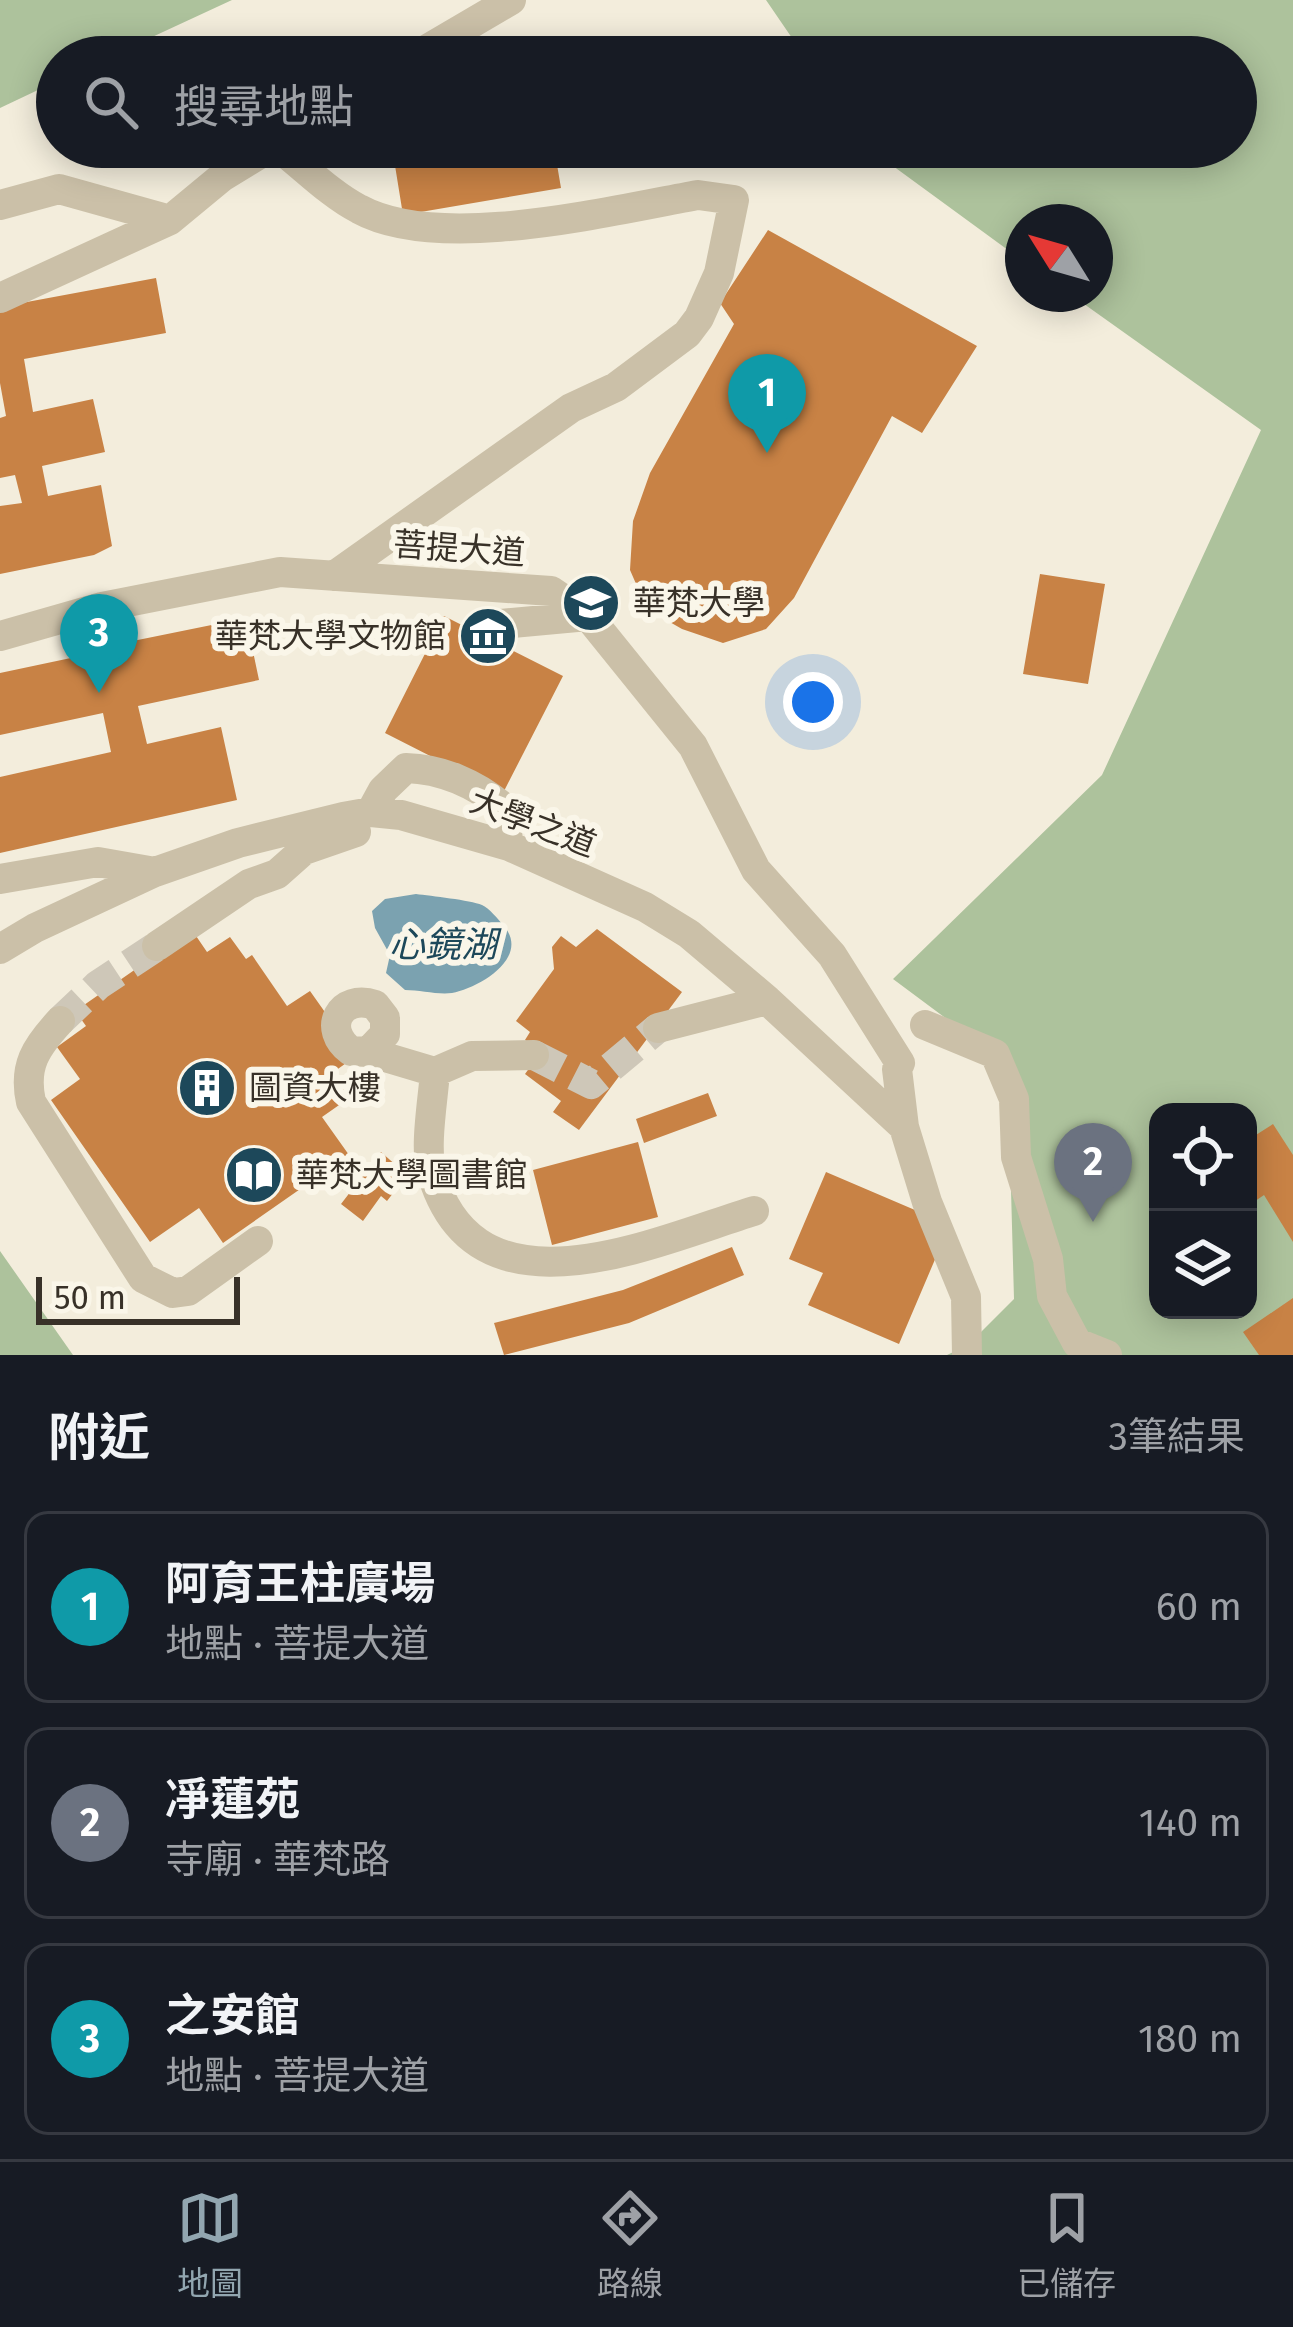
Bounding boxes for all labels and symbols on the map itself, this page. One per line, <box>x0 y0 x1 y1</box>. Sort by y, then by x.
north arrow <box>1005 204 1113 312</box>
pin: 1 <box>728 354 806 453</box>
street label: 菩提大道 <box>392 524 526 574</box>
school or university icon: 華梵大學 <box>560 572 622 634</box>
place label: 華梵大學 <box>633 583 765 623</box>
pin: 3 <box>60 594 138 693</box>
museum icon: 華梵大學文物館 <box>457 605 519 667</box>
place label: 華梵大學文物館 <box>215 616 446 656</box>
your location <box>783 672 843 732</box>
street label: 大學之道 <box>464 781 602 865</box>
water label: 心鏡湖 <box>389 923 502 967</box>
building icon: 圖資大樓 <box>176 1057 238 1119</box>
place label: 圖資大樓 <box>249 1068 381 1108</box>
pin: 2 <box>1054 1123 1132 1222</box>
library icon: 華梵大學圖書館 <box>223 1144 285 1206</box>
place label: 華梵大學圖書館 <box>296 1155 527 1195</box>
scale bar <box>36 1271 240 1324</box>

